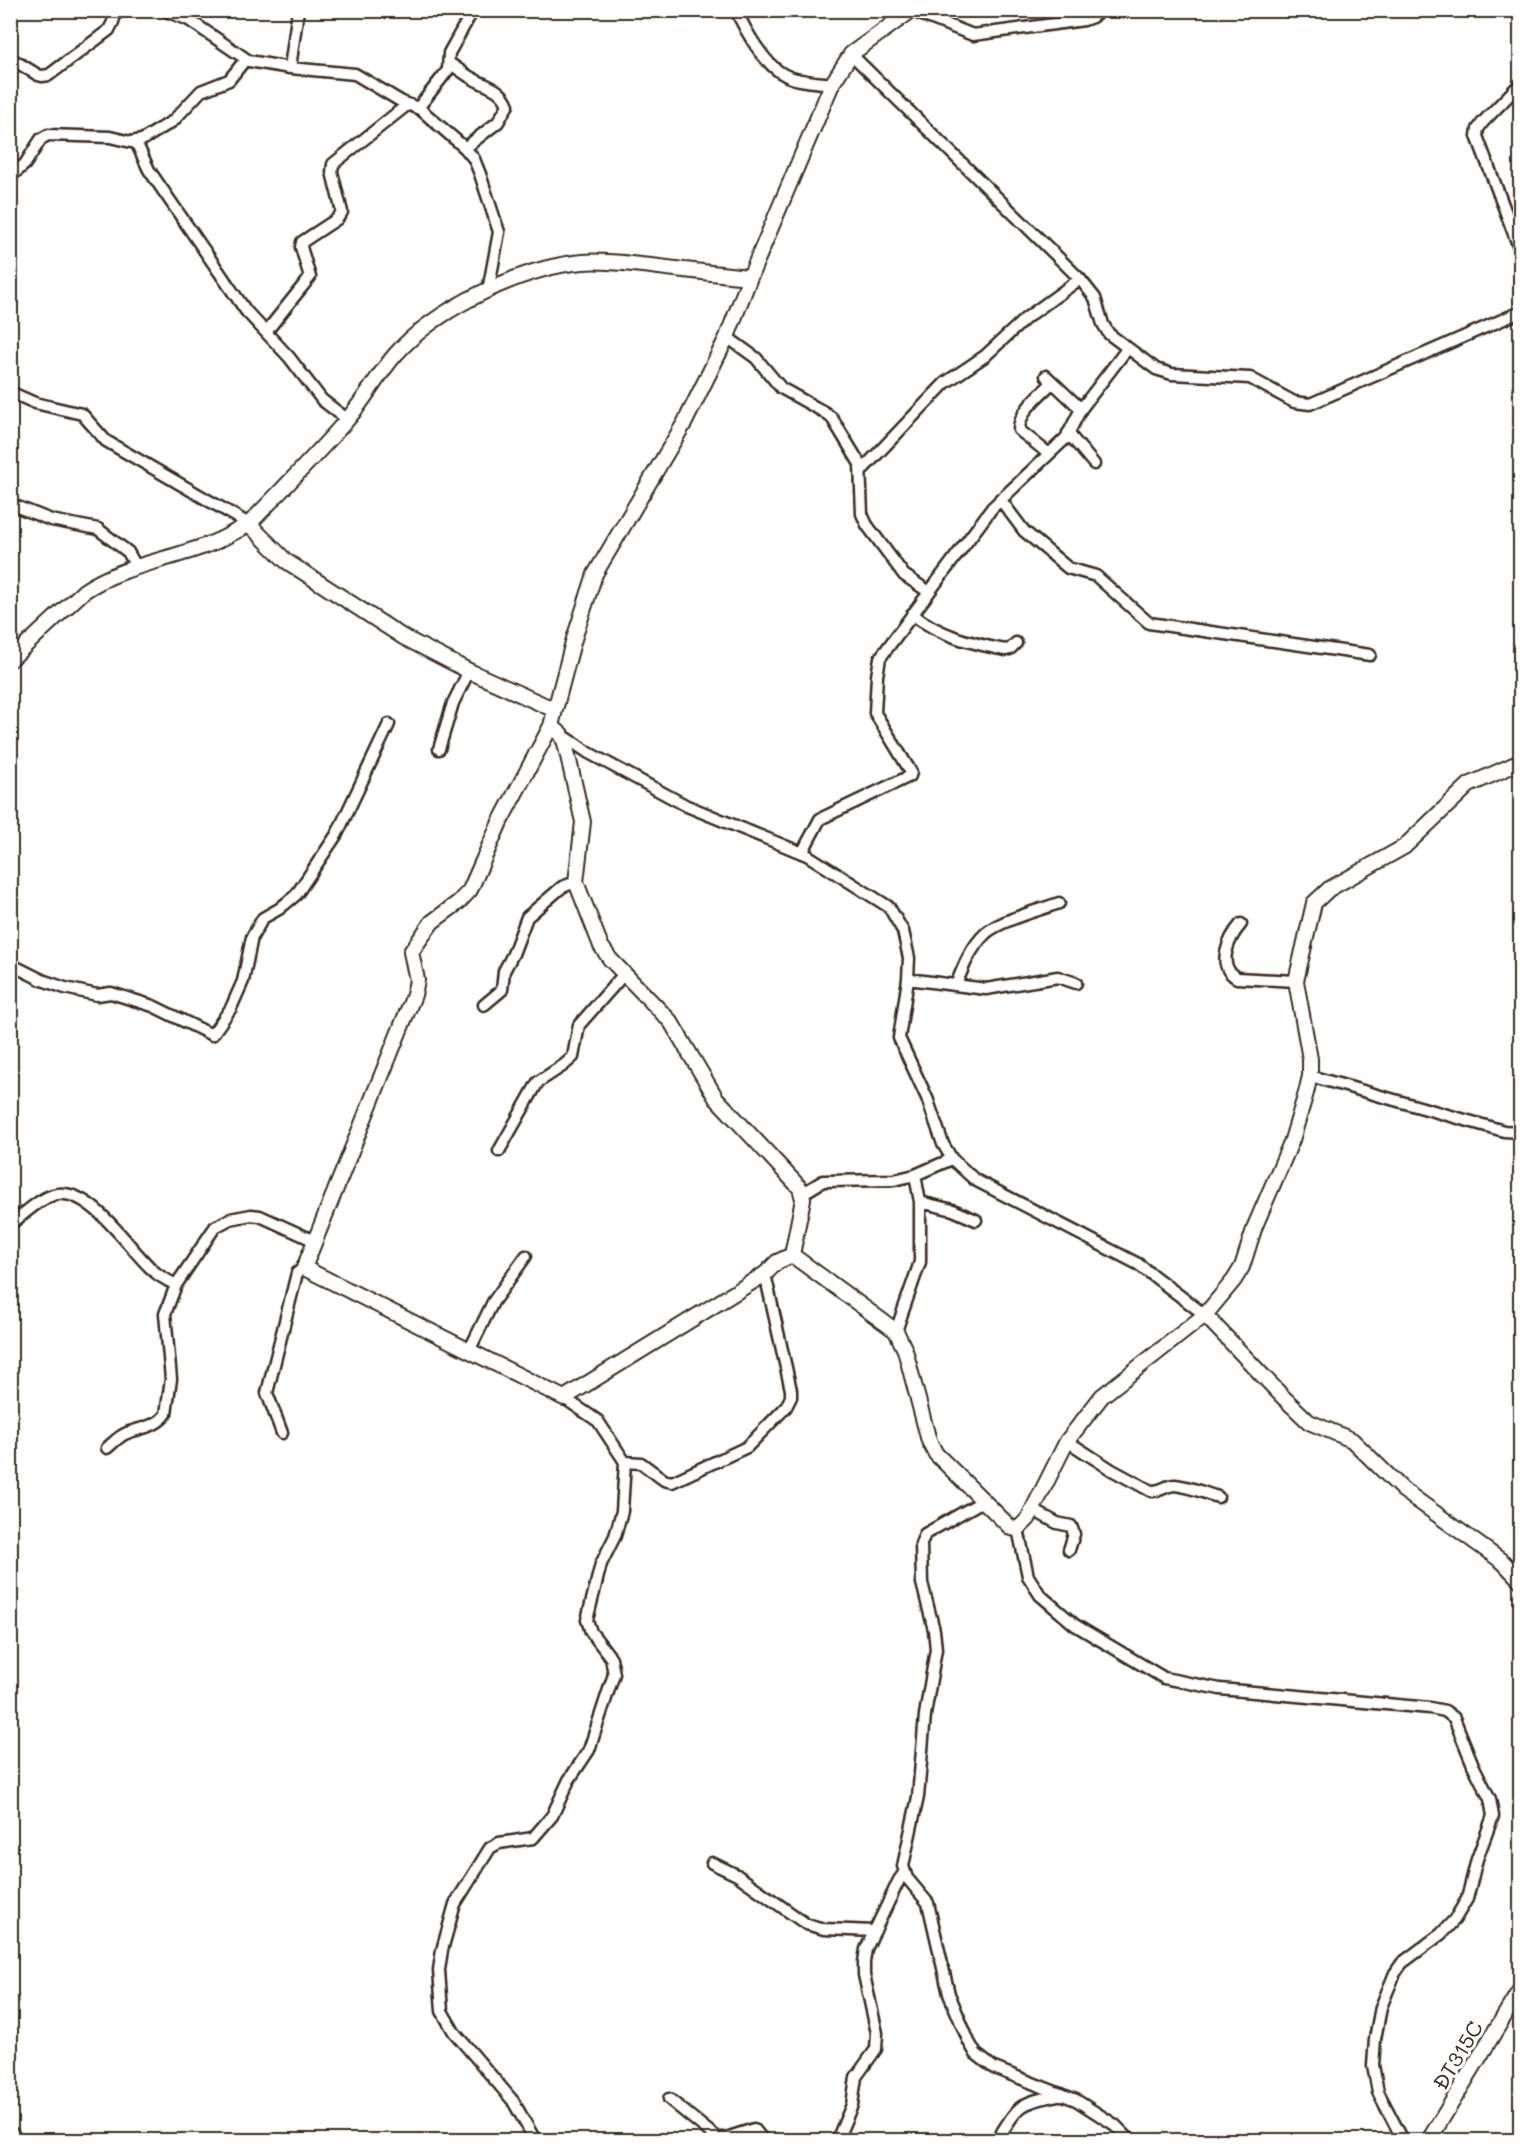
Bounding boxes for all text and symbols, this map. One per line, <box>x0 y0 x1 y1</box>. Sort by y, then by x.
street label: ĐT315C <box>1426 2016 1488 2094</box>

